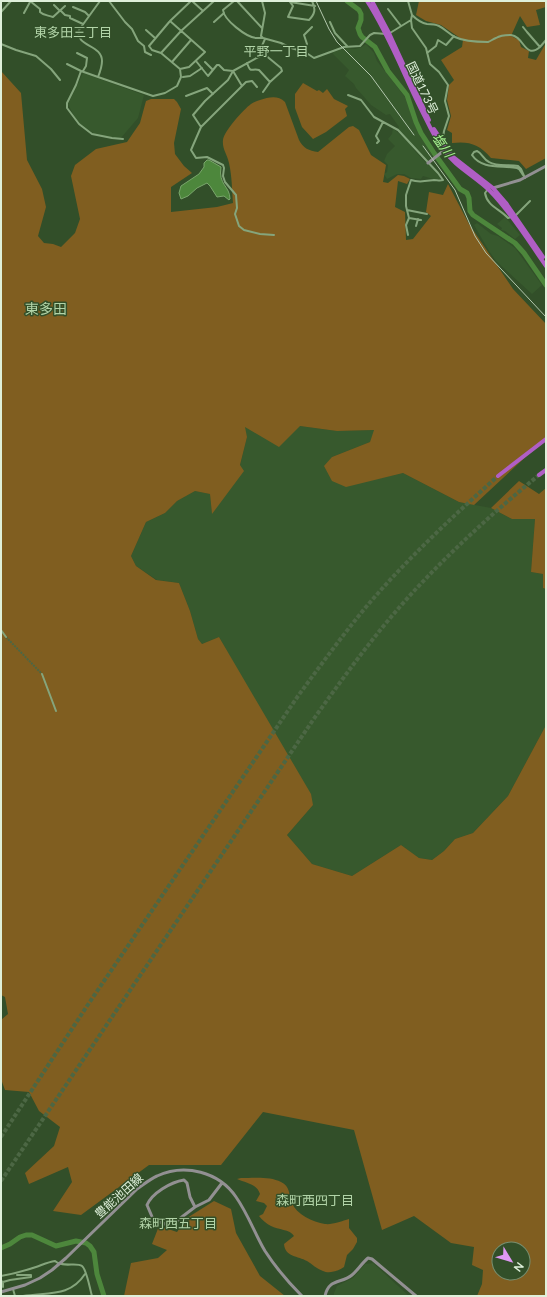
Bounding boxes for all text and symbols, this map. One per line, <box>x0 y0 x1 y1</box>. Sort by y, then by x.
district label: 東多田三丁目 <box>34 24 112 40</box>
district label: 平野一丁目 <box>243 43 309 59</box>
street label: 国道173号 <box>403 59 442 117</box>
water label: 塩川 <box>429 130 458 162</box>
district label: 東多田 <box>25 300 67 317</box>
street label: 豊能池田線 <box>91 1170 146 1221</box>
district label: 森町西四丁目 <box>276 1192 354 1208</box>
district label: 森町西五丁目 <box>139 1215 217 1231</box>
north arrow <box>491 1241 531 1281</box>
text: N <box>512 1260 527 1275</box>

